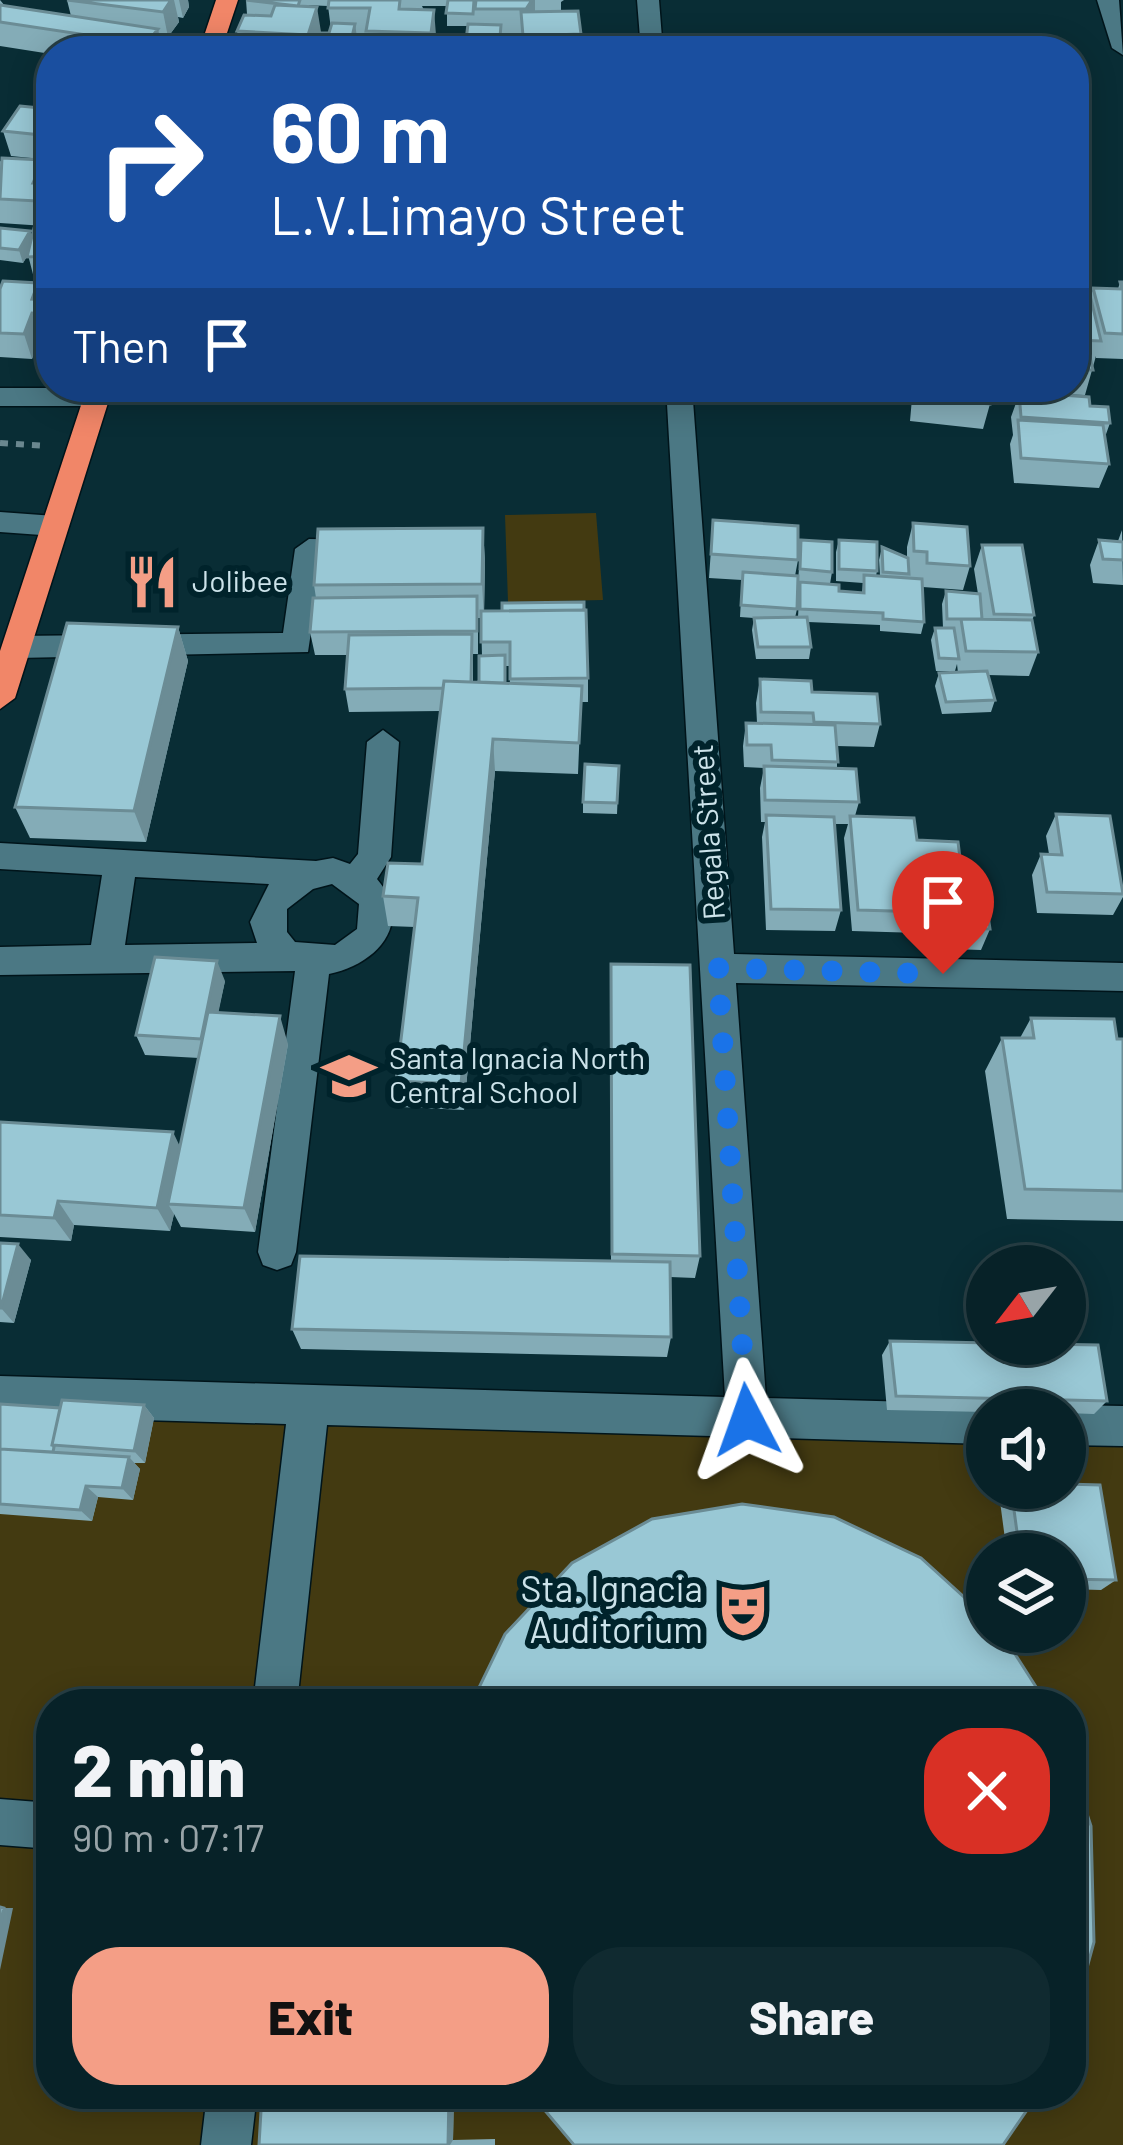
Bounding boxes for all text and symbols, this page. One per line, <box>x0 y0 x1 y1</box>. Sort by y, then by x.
text: 60 m <box>270 79 450 180</box>
icon: right <box>72 84 228 240</box>
text: L.V.Limayo Street <box>270 181 686 246</box>
icon: arrive <box>194 312 260 378</box>
text: Then <box>72 318 170 372</box>
restaurant icon: Jolibee <box>123 553 181 611</box>
place label: Jolibee <box>192 562 288 598</box>
street label: Regala Street <box>683 743 731 921</box>
pin <box>892 851 994 974</box>
icon: arrive <box>910 869 976 935</box>
place label: Santa Ignacia North Central School <box>389 1039 645 1109</box>
school or university icon: Santa Ignacia North Central School <box>320 1047 378 1105</box>
north arrow <box>966 1245 1086 1365</box>
map controls <box>966 1245 1086 1653</box>
position arrow <box>684 1357 810 1483</box>
button: sound <box>966 1389 1086 1509</box>
button: layers <box>966 1533 1086 1653</box>
place label: Sta. Ignacia Auditorium <box>521 1566 703 1650</box>
theatre icon: Sta. Ignacia Auditorium <box>714 1581 772 1639</box>
text: 2 min <box>72 1725 246 1811</box>
button: close <box>924 1728 1050 1854</box>
text: 90 m · 07:17 <box>72 1813 264 1860</box>
button: Exit <box>72 1947 549 2085</box>
button: Share <box>573 1947 1050 2085</box>

